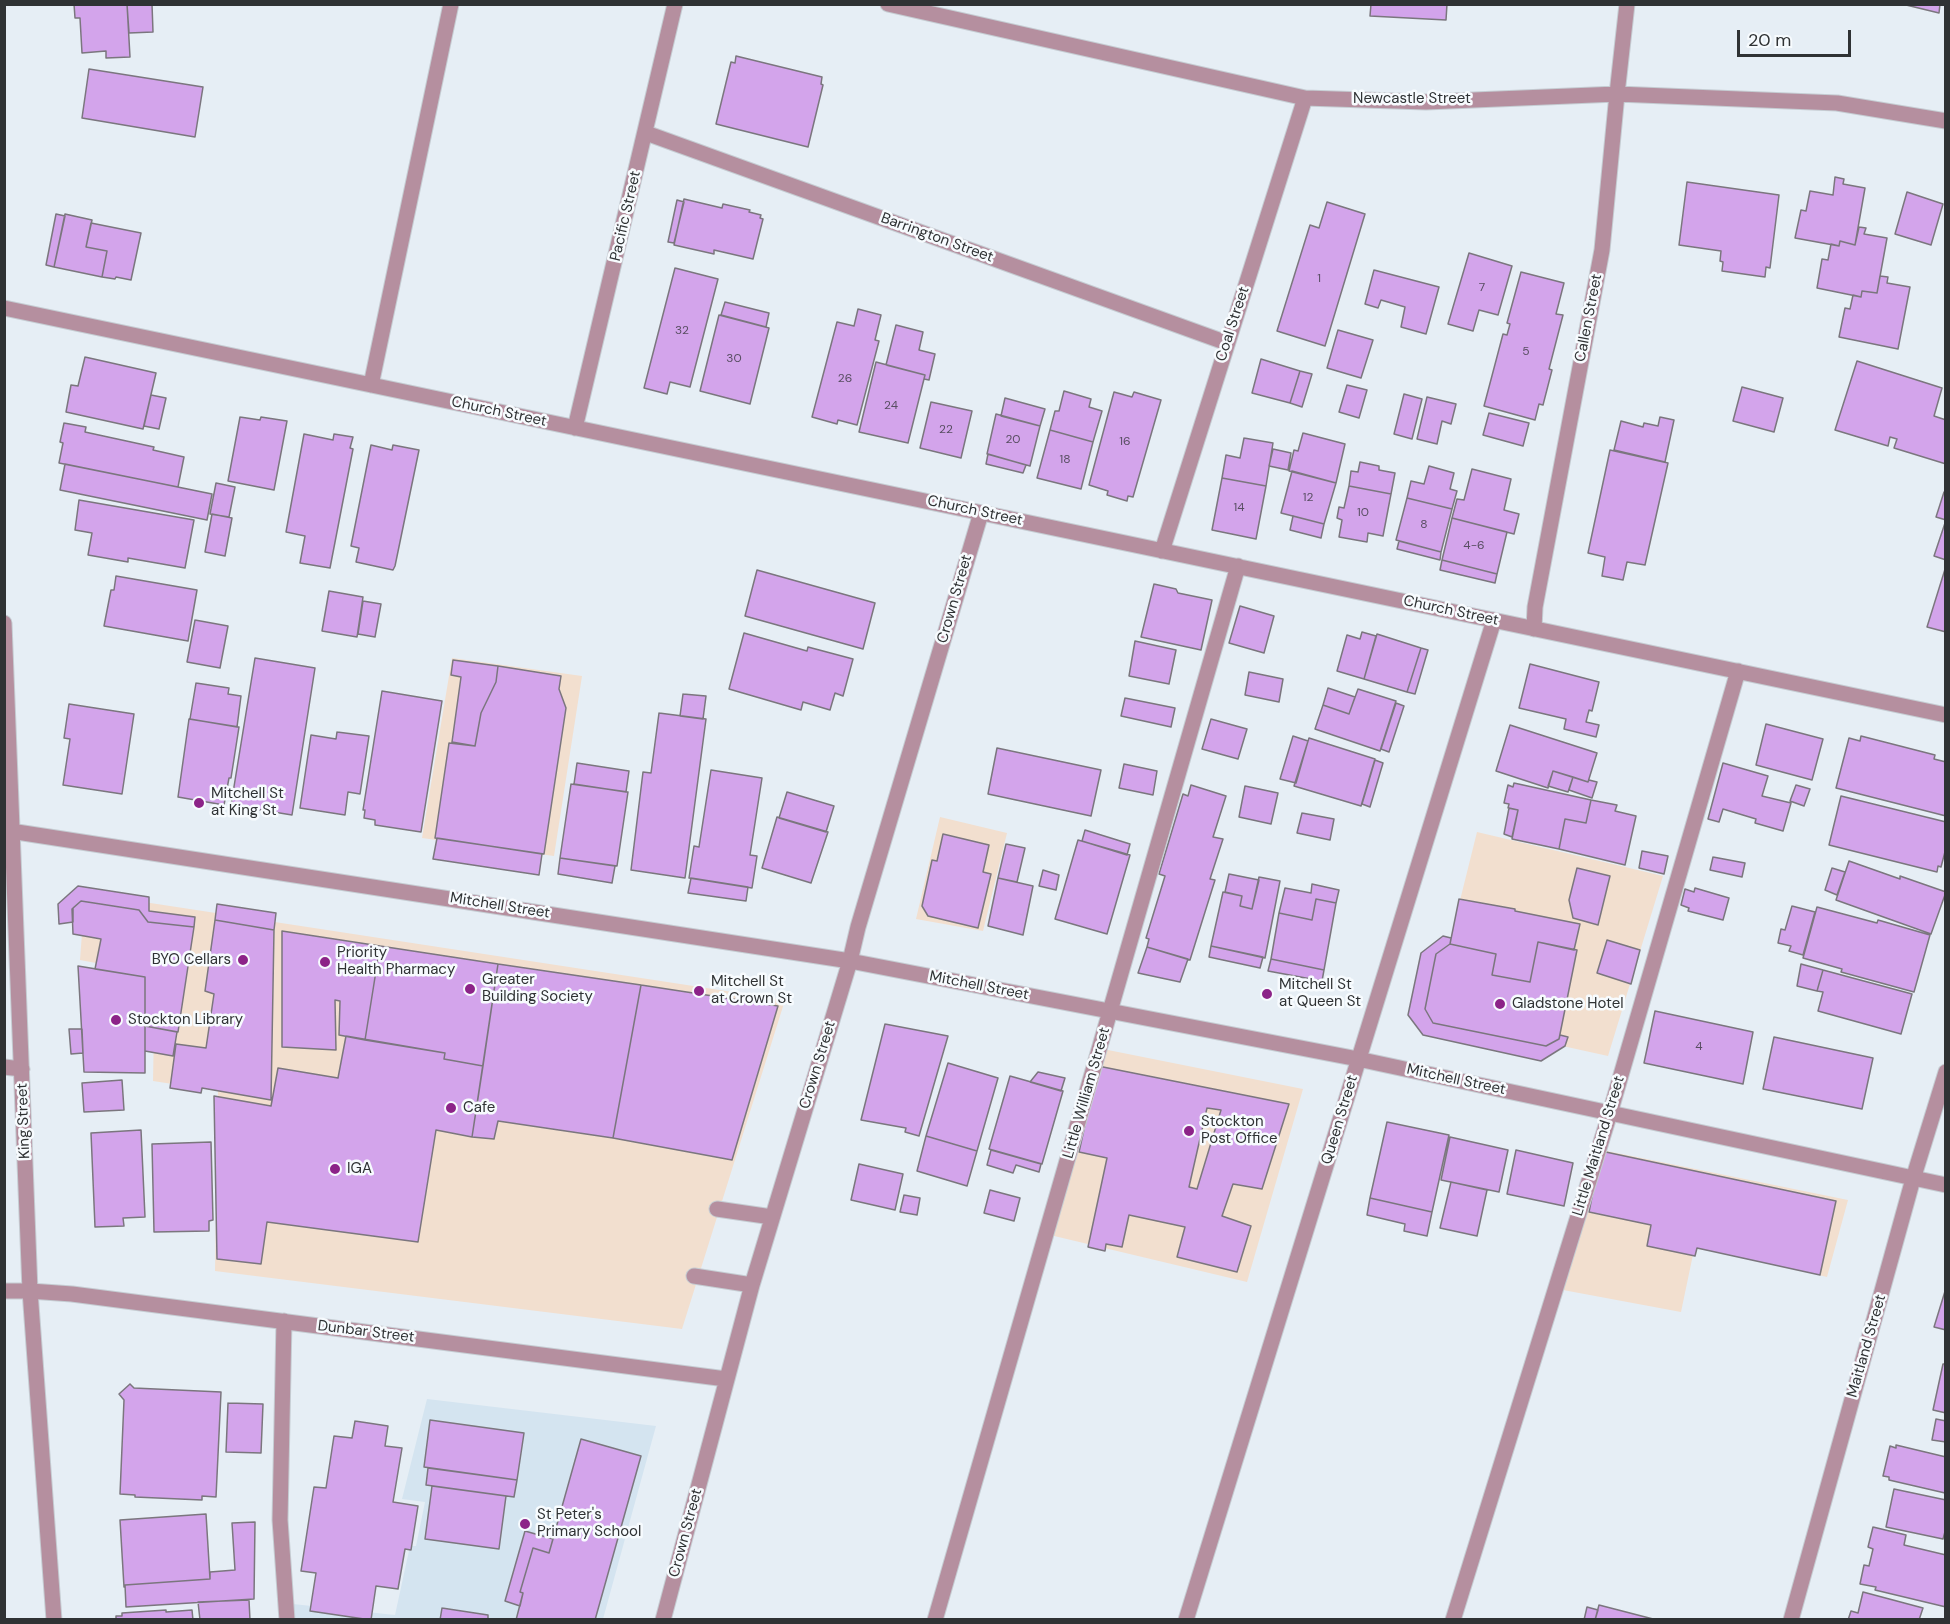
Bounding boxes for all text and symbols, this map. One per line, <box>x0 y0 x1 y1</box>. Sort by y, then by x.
scale bar <box>1740 18 1854 56</box>
text: 20 m <box>1748 28 1791 52</box>
street label: Newcastle Street <box>1353 90 1471 108</box>
street label: Pacific Street <box>607 169 645 263</box>
street label: Barrington Street <box>878 209 996 267</box>
house number: 1 <box>1317 272 1321 286</box>
street label: Callen Street <box>1572 272 1606 364</box>
house number: 7 <box>1479 281 1485 295</box>
street label: Coal Street <box>1212 284 1254 364</box>
house number: 32 <box>675 324 689 338</box>
house number: 5 <box>1522 345 1530 359</box>
house number: 30 <box>726 352 742 366</box>
house number: 26 <box>838 372 852 386</box>
street label: Church Street <box>450 393 548 431</box>
house number: 24 <box>884 399 898 413</box>
house number: 22 <box>939 423 953 437</box>
house number: 20 <box>1006 433 1020 447</box>
house number: 16 <box>1119 435 1131 449</box>
house number: 18 <box>1059 453 1071 467</box>
house number: 12 <box>1303 491 1313 505</box>
street label: Church Street <box>926 492 1024 530</box>
house number: 14 <box>1233 501 1245 515</box>
house number: 10 <box>1357 506 1369 520</box>
house number: 8 <box>1420 518 1428 532</box>
house number: 4-6 <box>1463 539 1485 553</box>
street label: Crown Street <box>934 553 976 645</box>
street label: Church Street <box>1402 592 1500 630</box>
place label: Mitchell St at King St <box>211 785 284 820</box>
marker: Mitchell St at King St <box>192 796 206 810</box>
street label: Mitchell Street <box>449 889 551 923</box>
place label: Priority Health Pharmacy <box>337 944 455 979</box>
place label: BYO Cellars <box>152 951 231 969</box>
marker: BYO Cellars <box>236 953 250 967</box>
marker: Priority Health Pharmacy <box>318 955 332 969</box>
street label: Mitchell Street <box>928 968 1030 1004</box>
place label: Greater Building Society <box>482 971 593 1006</box>
place label: Mitchell St at Crown St <box>711 973 792 1008</box>
place label: Mitchell St at Queen St <box>1279 976 1361 1011</box>
marker: Greater Building Society <box>463 982 477 996</box>
marker: Mitchell St at Crown St <box>692 984 706 998</box>
marker: Mitchell St at Queen St <box>1260 987 1274 1001</box>
place label: Gladstone Hotel <box>1512 995 1624 1013</box>
marker: Gladstone Hotel <box>1493 997 1507 1011</box>
place label: Stockton Library <box>128 1011 243 1029</box>
marker: Stockton Library <box>109 1013 123 1027</box>
street label: Crown Street <box>796 1019 840 1111</box>
street label: Little William Street <box>1060 1025 1114 1161</box>
house number: 4 <box>1695 1040 1703 1054</box>
street label: Mitchell Street <box>1405 1061 1507 1099</box>
street label: Queen Street <box>1318 1073 1362 1167</box>
street label: Little Maitland Street <box>1569 1074 1629 1218</box>
street label: King Street <box>14 1083 34 1159</box>
place label: Cafe <box>463 1099 495 1117</box>
marker: Cafe <box>444 1101 458 1115</box>
place label: Stockton Post Office <box>1201 1113 1277 1148</box>
marker: Stockton Post Office <box>1182 1124 1196 1138</box>
place label: IGA <box>347 1160 372 1178</box>
marker: IGA <box>328 1162 342 1176</box>
street label: Maitland Street <box>1844 1292 1890 1400</box>
street label: Dunbar Street <box>317 1317 415 1347</box>
street label: Crown Street <box>666 1487 706 1579</box>
place label: St Peter's Primary School <box>537 1506 641 1541</box>
marker: St Peter's Primary School <box>518 1517 532 1531</box>

